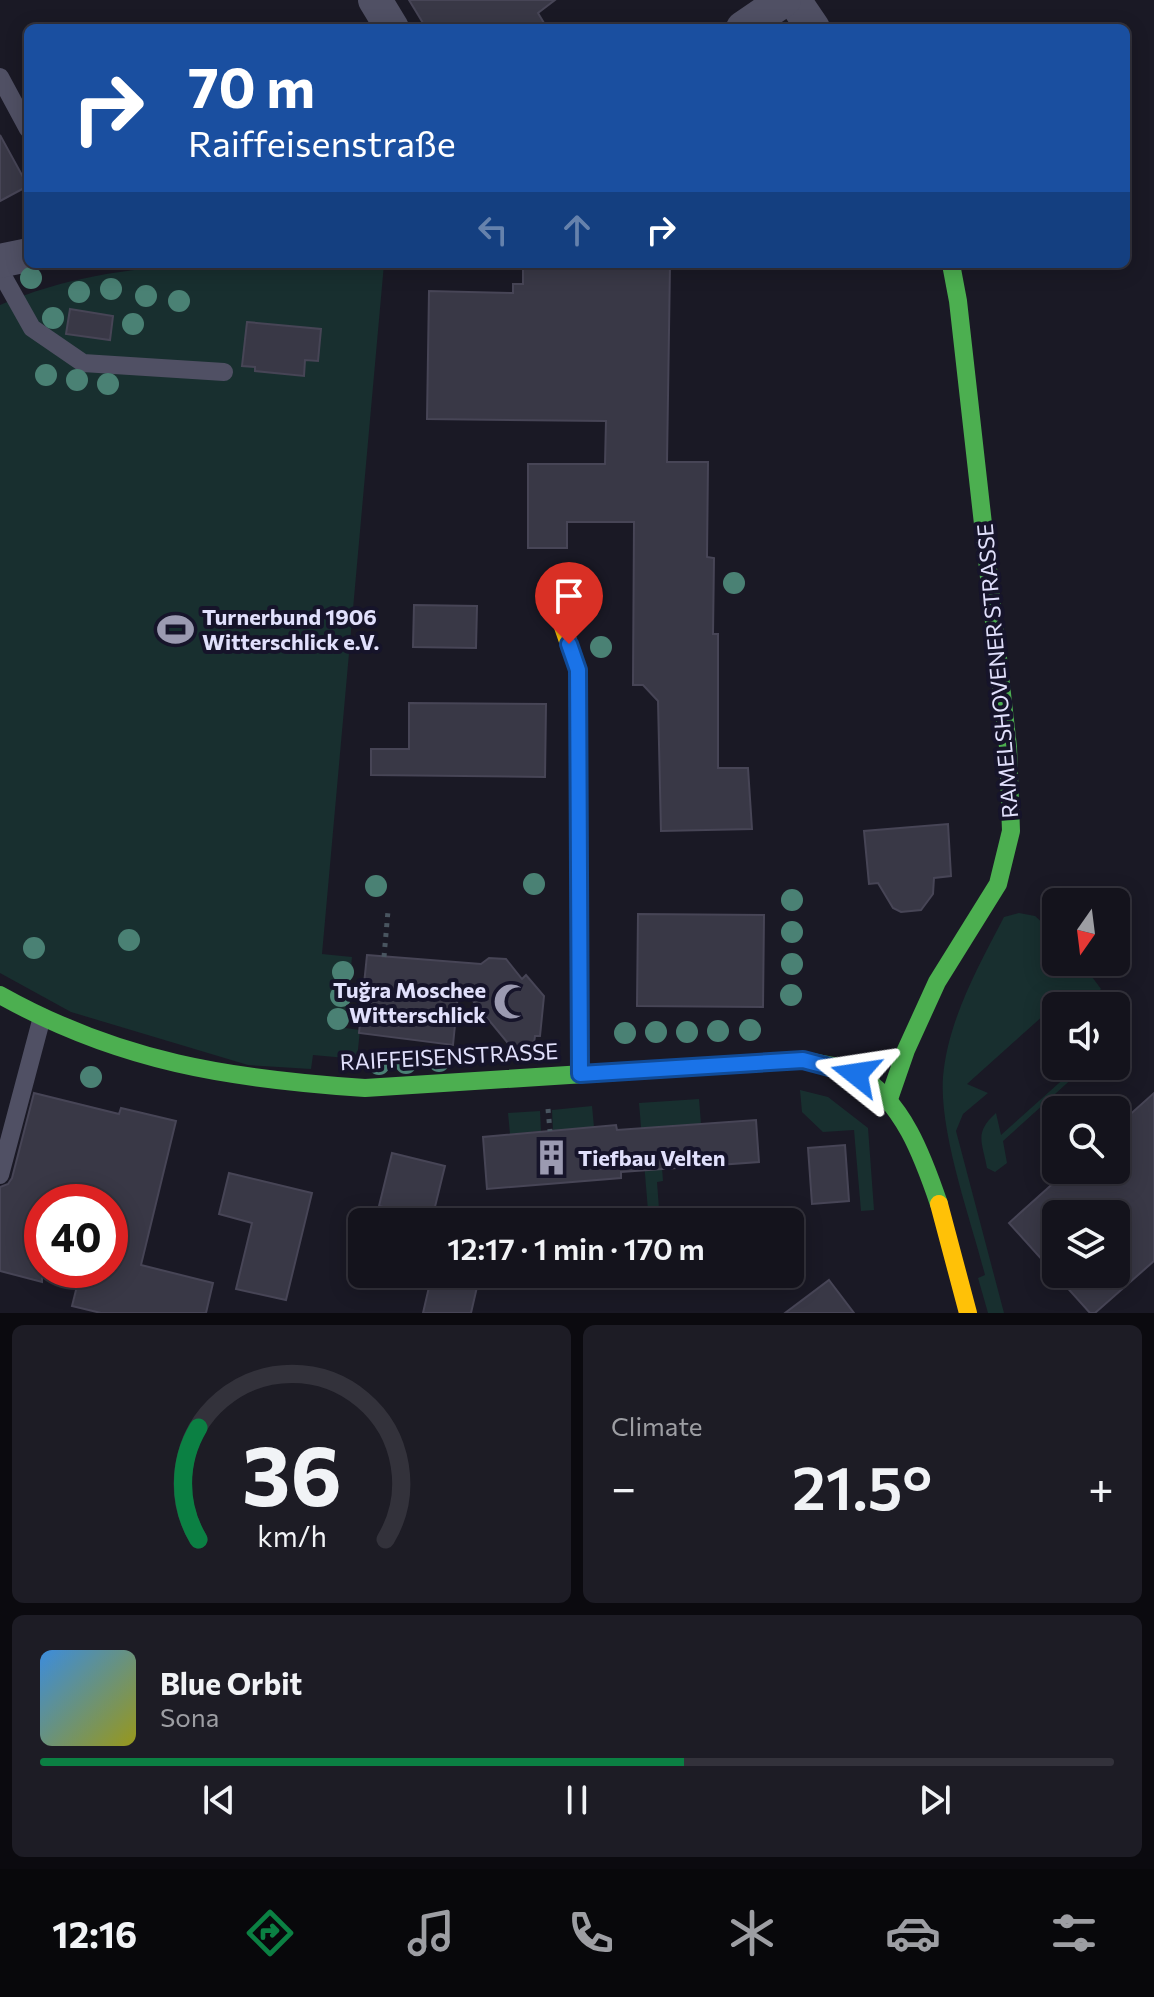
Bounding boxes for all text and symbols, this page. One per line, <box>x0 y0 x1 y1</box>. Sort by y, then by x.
text: 70 m <box>188 51 315 120</box>
icon: right <box>56 56 160 160</box>
text: Raiffeisenstraße <box>188 120 456 164</box>
icon: left <box>471 208 515 252</box>
icon: ahead <box>555 208 599 252</box>
icon: right <box>639 208 683 252</box>
street label: RAMELSHOVENER STRASSE <box>971 522 1023 820</box>
pin <box>535 562 603 644</box>
icon: arrive <box>547 574 591 618</box>
place label: Turnerbund 1906 Witterschlick e.V. <box>202 603 379 655</box>
sports icon: Turnerbund 1906 Witterschlick e.V. <box>157 610 195 648</box>
north arrow <box>1042 888 1130 976</box>
map controls <box>1042 888 1130 1288</box>
place label: Tuğra Moschee Witterschlick <box>333 976 486 1028</box>
mosque icon: Tuğra Moschee Witterschlick <box>493 983 531 1021</box>
button: sound <box>1042 992 1130 1080</box>
position arrow <box>814 1032 898 1116</box>
street label: RAIFFEISENSTRASSE <box>339 1037 559 1075</box>
button: search <box>1042 1096 1130 1184</box>
building icon: Tiefbau Velten <box>533 1138 571 1176</box>
place label: Tiefbau Velten <box>578 1144 725 1171</box>
speed limit sign: 40 <box>24 1184 128 1288</box>
button: layers <box>1042 1200 1130 1288</box>
text: 12:17 · 1 min · 170 m <box>447 1229 705 1266</box>
text: Climate <box>611 1410 703 1441</box>
text: 36 <box>242 1421 341 1523</box>
text: 21.5° <box>792 1449 932 1522</box>
text: − <box>611 1459 636 1513</box>
text: + <box>1088 1459 1114 1513</box>
text: km/h <box>257 1518 326 1553</box>
text: Blue Orbit <box>160 1664 302 1701</box>
text: Sona <box>160 1701 219 1732</box>
icon: previous <box>197 1778 241 1822</box>
icon: pause <box>555 1778 599 1822</box>
icon: next <box>913 1778 957 1822</box>
icon: directions <box>242 1905 298 1961</box>
icon: music <box>403 1905 459 1961</box>
icon: phone <box>563 1905 619 1961</box>
icon: climate <box>724 1905 780 1961</box>
icon: car <box>885 1905 941 1961</box>
icon: filters <box>1046 1905 1102 1961</box>
text: 12:16 <box>52 1911 137 1955</box>

